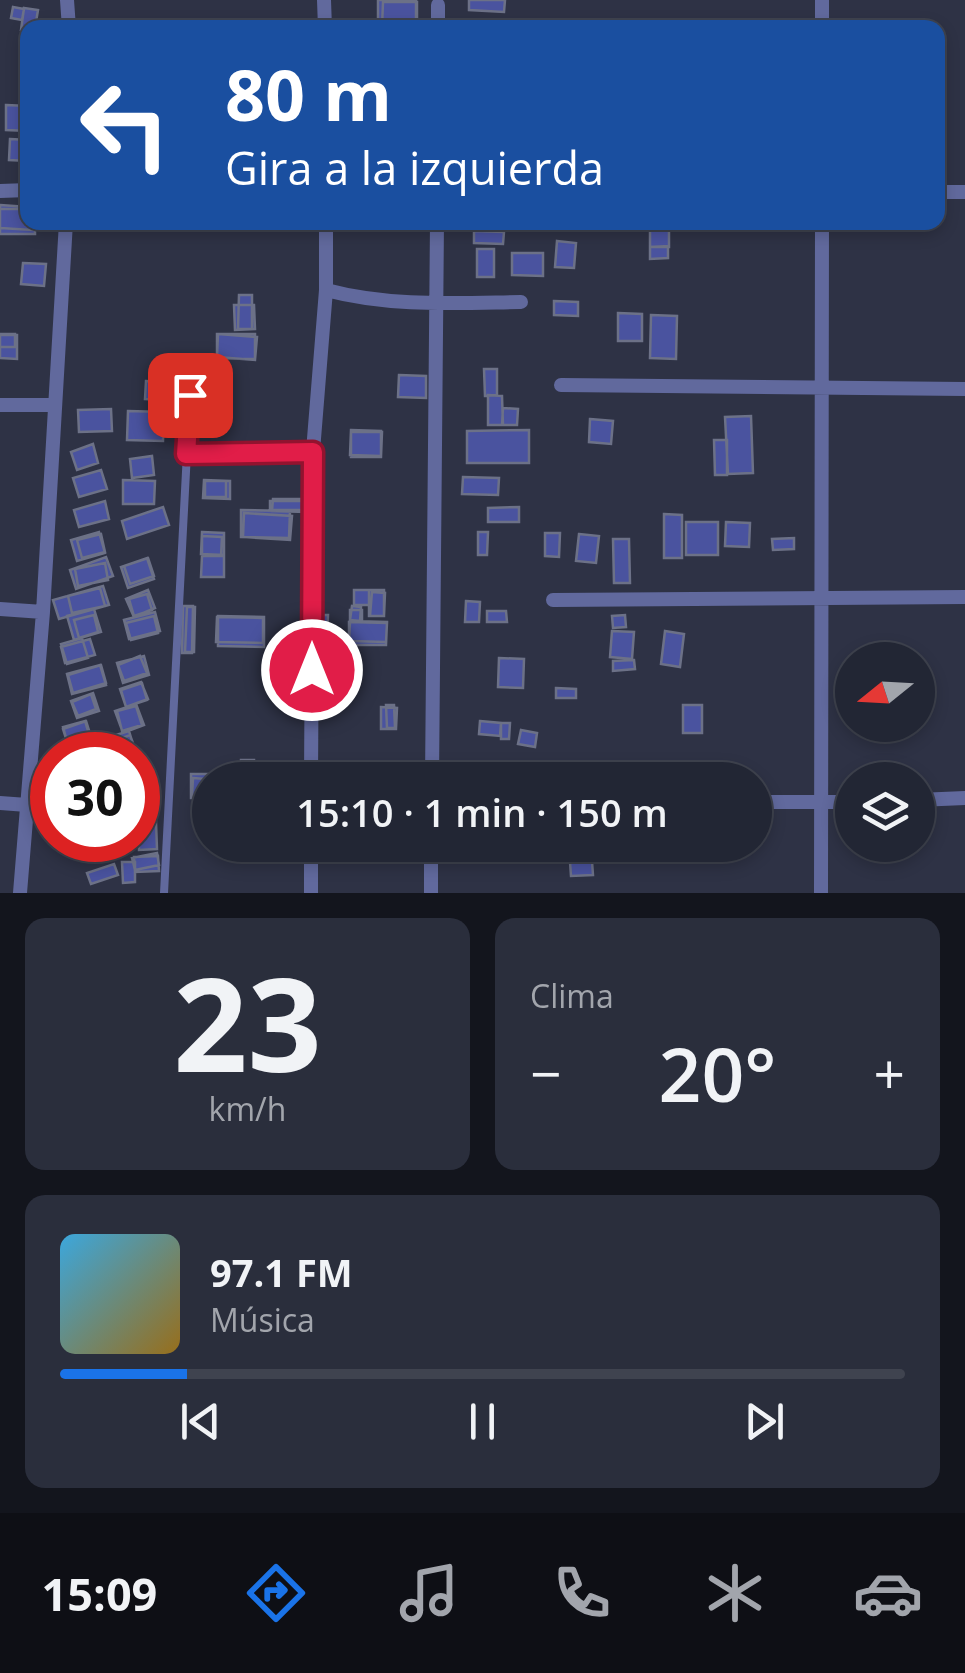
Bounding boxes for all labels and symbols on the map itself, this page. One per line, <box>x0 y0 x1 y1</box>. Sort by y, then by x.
pin <box>148 353 233 438</box>
position arrow <box>260 618 364 722</box>
north arrow <box>835 642 935 742</box>
speed limit sign: 30 <box>30 732 160 862</box>

